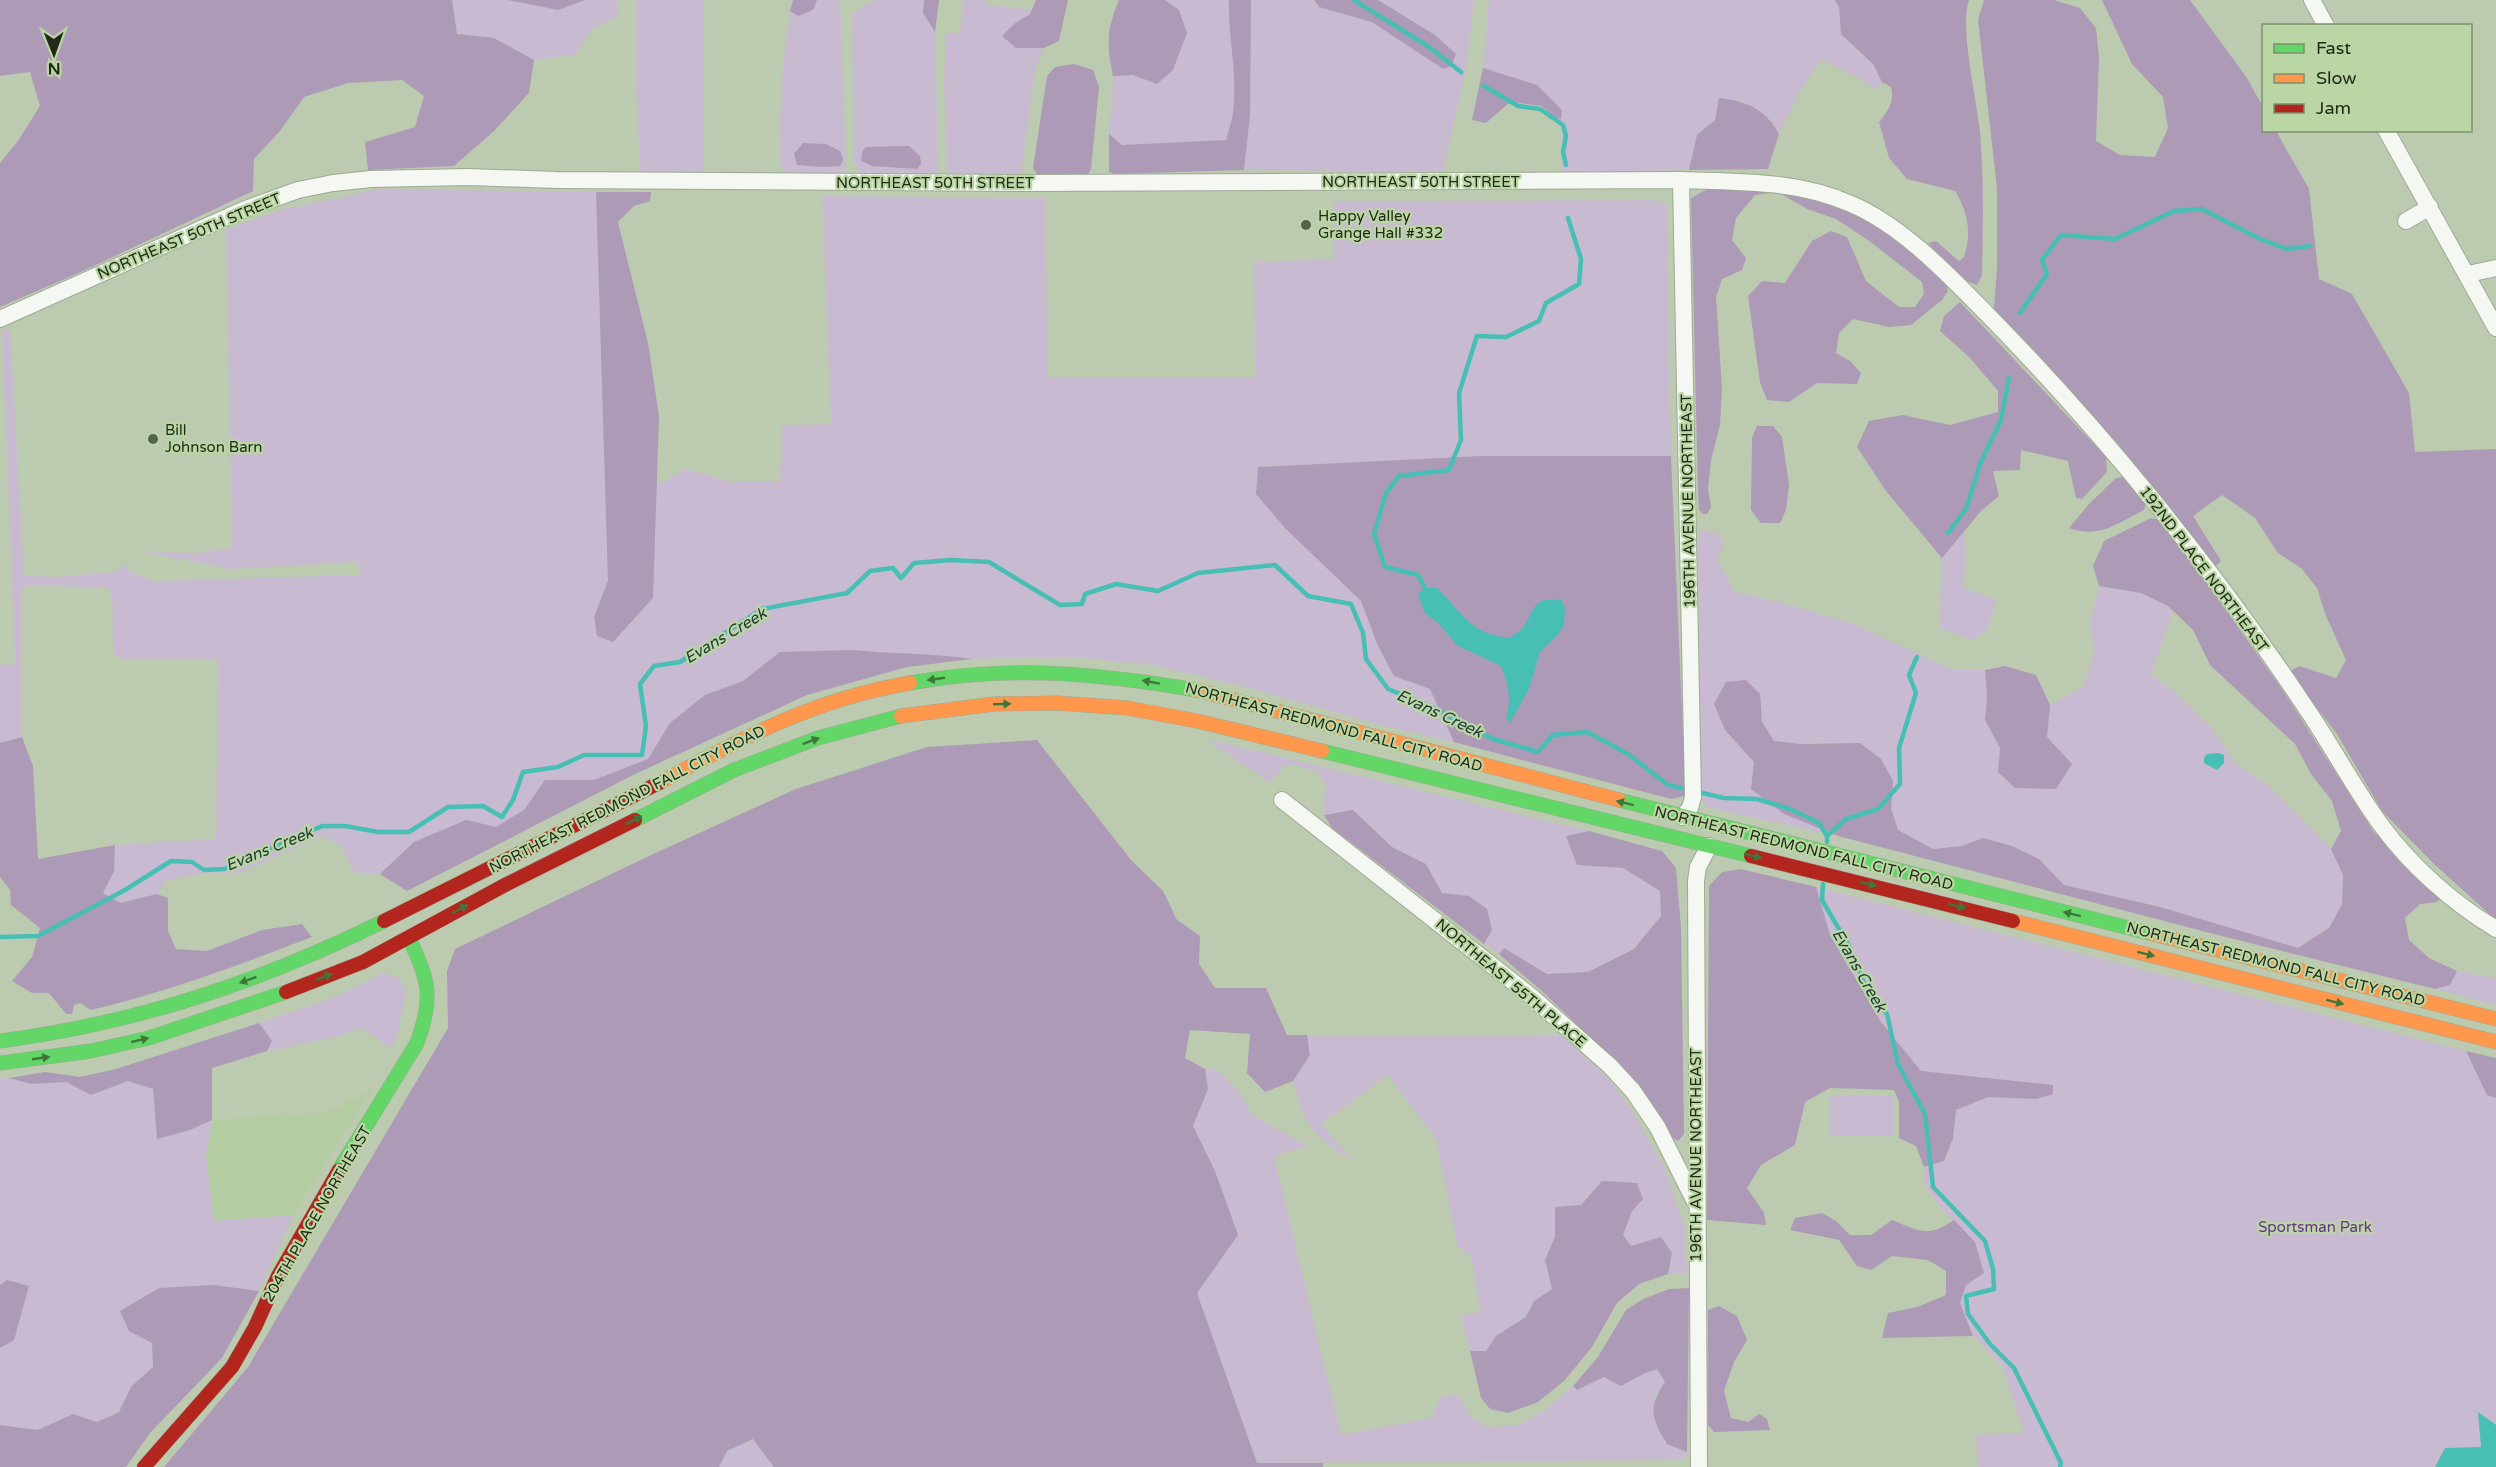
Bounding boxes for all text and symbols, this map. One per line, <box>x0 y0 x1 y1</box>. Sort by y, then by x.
north arrow <box>24 24 84 84</box>
legend <box>2262 24 2472 132</box>
text: Fast <box>2316 37 2351 59</box>
text: N <box>48 58 61 78</box>
text: Slow <box>2316 67 2357 89</box>
text: Jam <box>2316 97 2351 119</box>
street label: NORTHEAST 50TH STREET <box>1322 173 1520 191</box>
street label: NORTHEAST 50TH STREET <box>836 174 1034 192</box>
street label: NORTHEAST 50TH STREET <box>94 189 284 283</box>
place label: Happy Valley Grange Hall #332 <box>1318 207 1443 242</box>
marker: Happy Valley Grange Hall #332 <box>1299 218 1313 232</box>
street label: 196TH AVENUE NORTHEAST <box>1677 394 1699 608</box>
place label: Bill Johnson Barn <box>165 421 262 456</box>
marker: Bill Johnson Barn <box>146 432 160 446</box>
street label: 192ND PLACE NORTHEAST <box>2136 483 2272 655</box>
water label: Evans Creek <box>681 603 771 668</box>
one-way arrow <box>927 675 946 684</box>
one-way arrow <box>1141 677 1160 686</box>
street label: NORTHEAST REDMOND FALL CITY ROAD <box>1183 679 1485 775</box>
water label: Evans Creek <box>1393 685 1487 743</box>
one-way arrow <box>993 699 1012 709</box>
street label: NORTHEAST REDMOND FALL CITY ROAD <box>486 721 768 877</box>
one-way arrow <box>802 735 820 745</box>
one-way arrow <box>1615 797 1634 807</box>
street label: NORTHEAST REDMOND FALL CITY ROAD <box>1653 802 1955 894</box>
one-way arrow <box>625 816 642 825</box>
water label: Evans Creek <box>223 822 317 876</box>
one-way arrow <box>1744 852 1762 862</box>
one-way arrow <box>1858 880 1877 890</box>
one-way arrow <box>1948 902 1966 912</box>
one-way arrow <box>452 904 469 914</box>
one-way arrow <box>2063 909 2081 918</box>
street label: NORTHEAST 55TH PLACE <box>1432 915 1590 1051</box>
street label: NORTHEAST REDMOND FALL CITY ROAD <box>2125 918 2427 1010</box>
water label: Evans Creek <box>1827 925 1892 1017</box>
one-way arrow <box>2137 949 2156 959</box>
one-way arrow <box>316 972 334 982</box>
one-way arrow <box>239 975 257 985</box>
one-way arrow <box>2326 997 2345 1007</box>
one-way arrow <box>131 1035 150 1044</box>
street label: 196TH AVENUE NORTHEAST <box>1687 1048 1705 1262</box>
one-way arrow <box>32 1053 51 1062</box>
street label: 204TH PLACE NORTHEAST <box>259 1123 375 1305</box>
park label: Sportsman Park <box>2258 1218 2372 1236</box>

